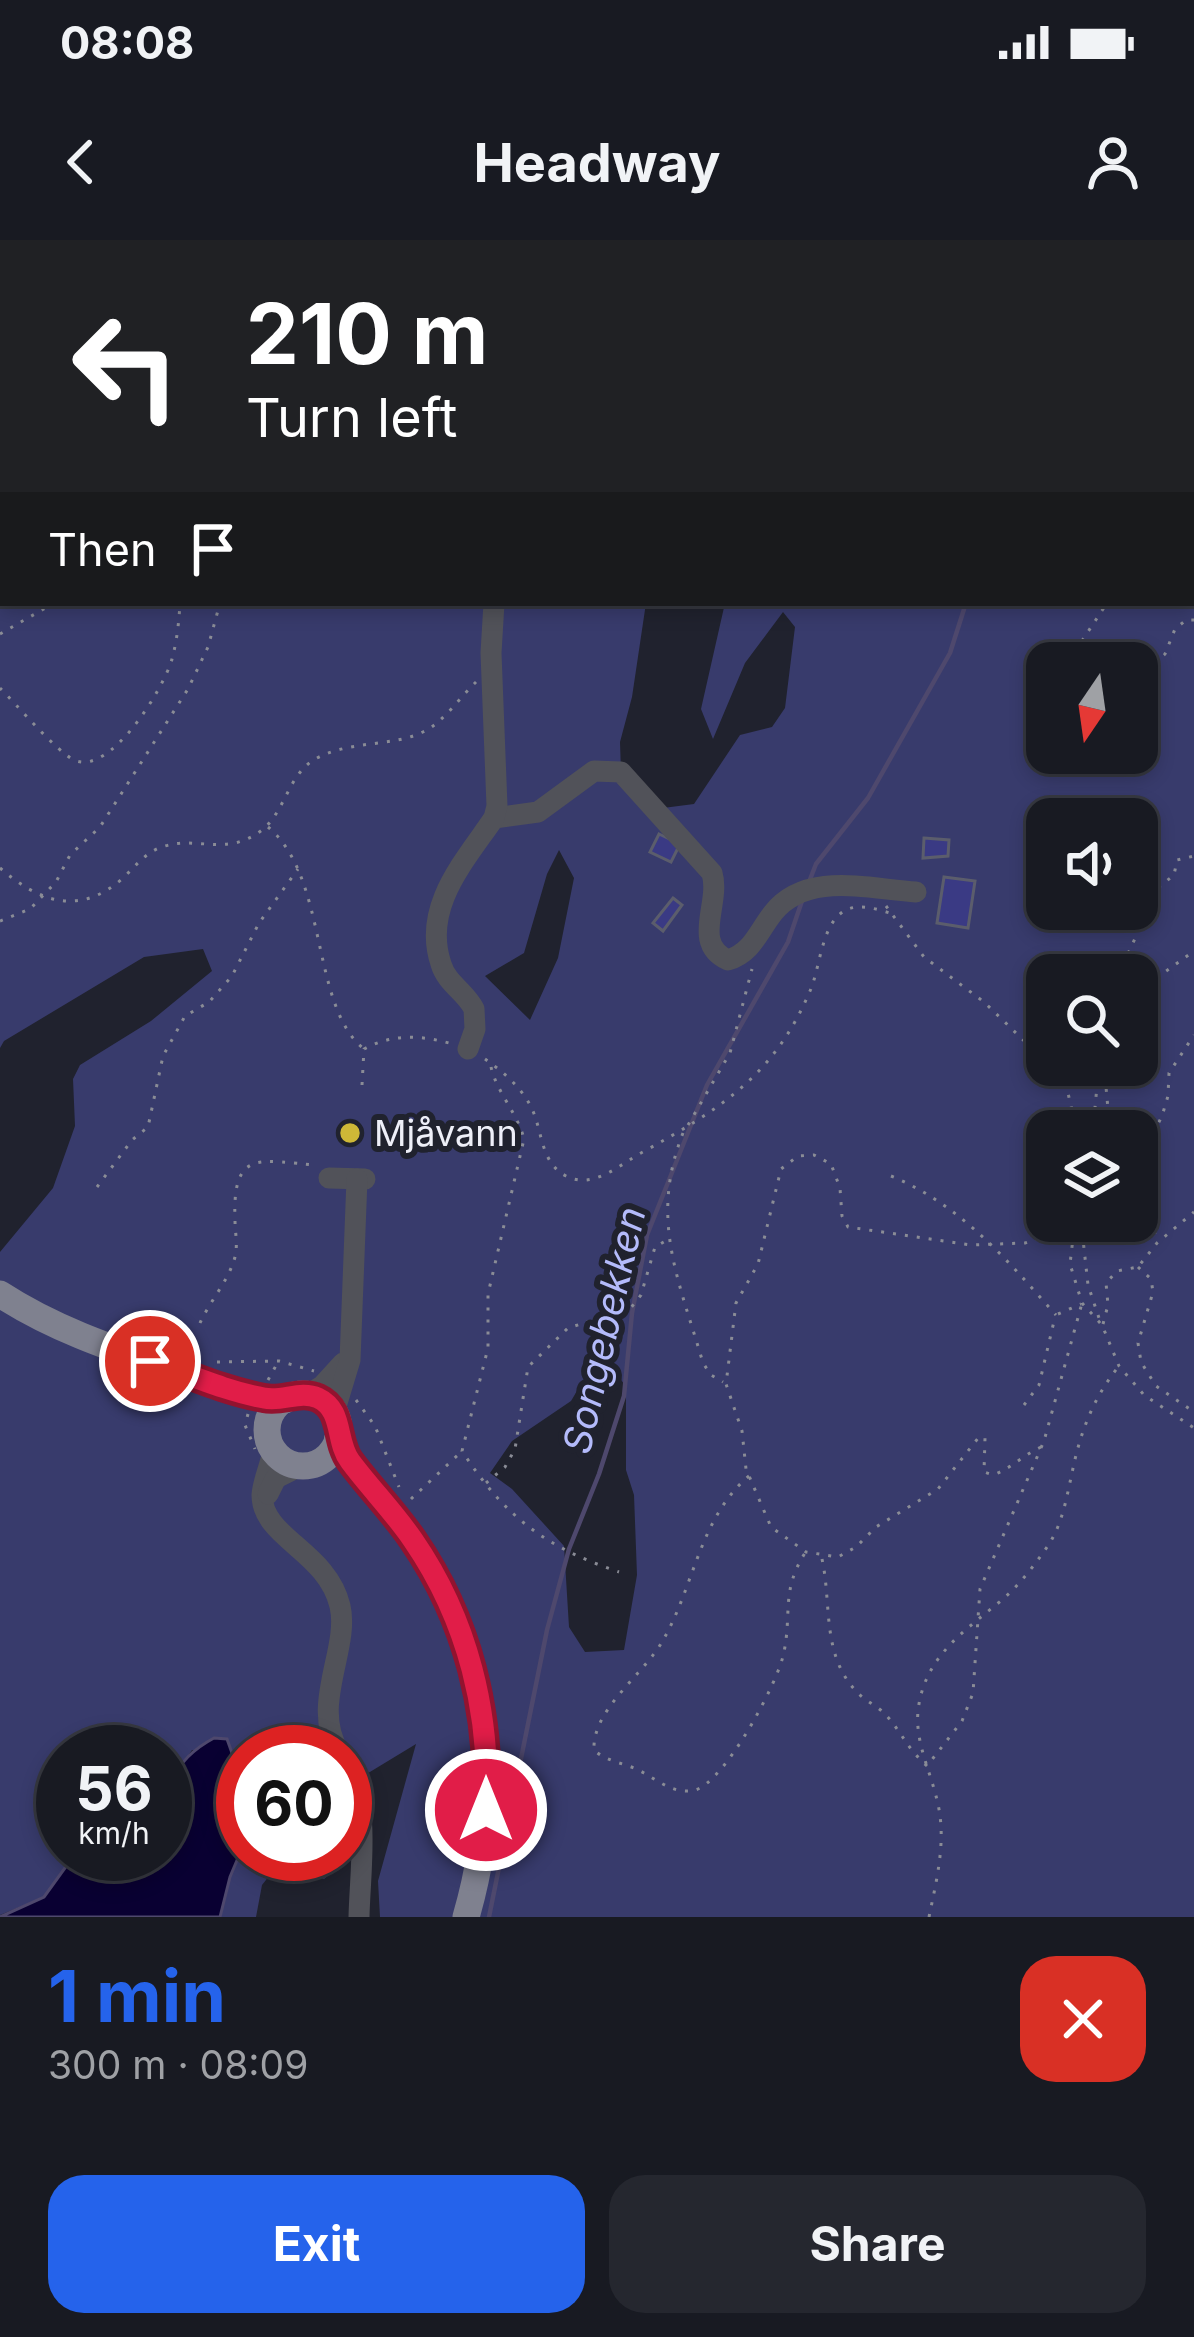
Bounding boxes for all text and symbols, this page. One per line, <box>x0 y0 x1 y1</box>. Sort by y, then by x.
text: 08:08 <box>60 15 194 70</box>
icon: back <box>48 129 114 195</box>
icon: person <box>1080 129 1146 195</box>
text: Headway <box>473 130 721 195</box>
text: 210 m <box>246 283 488 384</box>
icon: left <box>48 288 204 444</box>
text: Turn left <box>246 385 457 450</box>
icon: arrive <box>180 516 246 582</box>
text: Then <box>48 522 156 577</box>
north arrow <box>1026 642 1158 774</box>
map controls <box>1026 642 1158 1242</box>
button: sound <box>1026 798 1158 930</box>
button: search <box>1026 954 1158 1086</box>
button: layers <box>1026 1110 1158 1242</box>
place label: Mjåvann <box>374 1111 518 1155</box>
marker: Mjåvann <box>337 1120 363 1146</box>
water label: Songebekken <box>552 1202 655 1458</box>
pin <box>99 1310 201 1412</box>
icon: arrive <box>117 1328 183 1394</box>
speed limit sign: 60 <box>216 1725 372 1881</box>
position arrow <box>423 1747 549 1873</box>
text: 56 <box>75 1752 153 1824</box>
text: km/h <box>78 1815 150 1851</box>
text: 1 min <box>48 1952 226 2039</box>
button: close <box>1020 1956 1146 2082</box>
text: 300 m · 08:09 <box>48 2041 308 2088</box>
button: Exit <box>48 2175 585 2313</box>
button: Share <box>609 2175 1146 2313</box>

